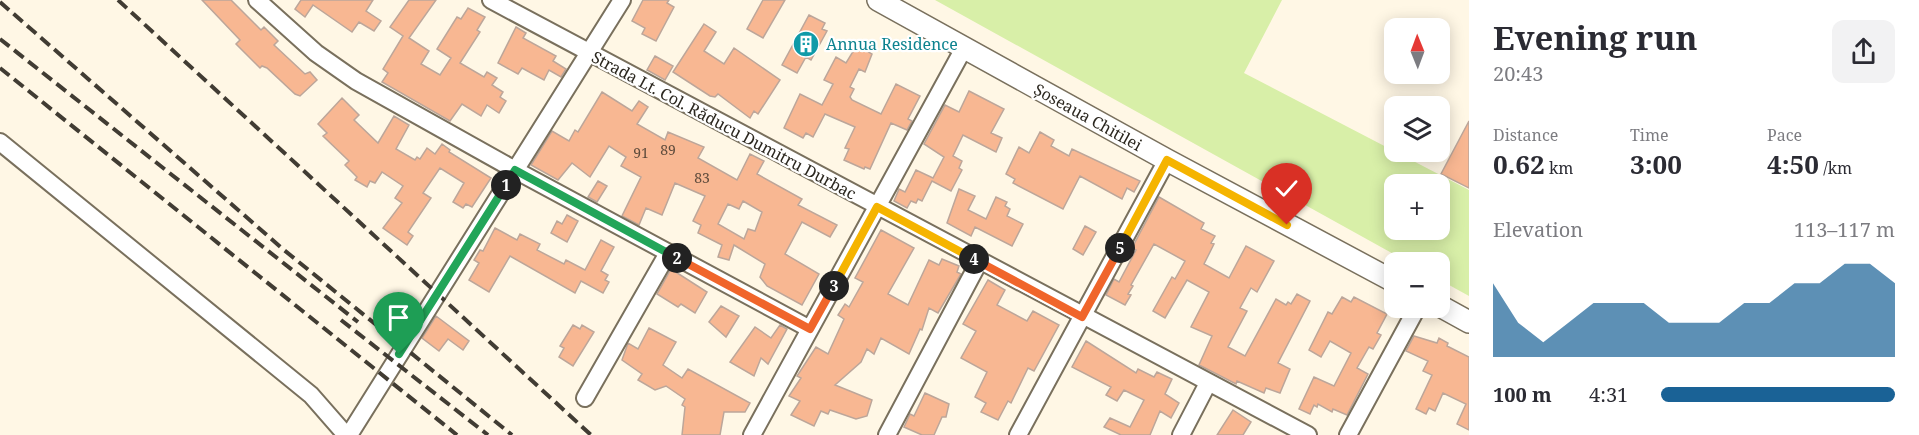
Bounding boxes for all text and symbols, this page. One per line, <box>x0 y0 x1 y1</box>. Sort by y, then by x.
text: Evening run <box>1493 15 1697 60</box>
north arrow <box>1384 18 1450 84</box>
map controls <box>1384 18 1450 318</box>
button: share <box>1832 20 1895 83</box>
building icon: Annua Residence <box>791 29 821 59</box>
place label: Annua Residence <box>826 33 958 55</box>
street label: Strada Lt. Col. Răducu Dumitru Durbac <box>588 46 860 204</box>
text: 20:43 <box>1493 60 1543 87</box>
street label: Șoseaua Chitilei <box>1030 78 1146 156</box>
button: layers <box>1384 96 1450 162</box>
text: Distance <box>1493 124 1558 146</box>
text: Time <box>1630 124 1669 146</box>
text: Pace <box>1767 124 1802 146</box>
house number: 89 <box>660 140 676 159</box>
house number: 91 <box>633 143 649 162</box>
text: 0.62 <box>1493 146 1545 182</box>
text: 3:00 <box>1630 146 1682 182</box>
text: 4:50 <box>1767 146 1819 182</box>
text: km <box>1545 157 1573 179</box>
text: /km <box>1819 157 1852 179</box>
pin <box>1261 163 1312 225</box>
house number: 83 <box>694 168 710 187</box>
pin: 1 <box>491 170 521 200</box>
icon: check <box>1270 172 1303 205</box>
text: 1 <box>501 174 511 196</box>
button: + <box>1384 174 1450 240</box>
text: Elevation <box>1493 216 1583 243</box>
text: 113–117 m <box>1794 216 1895 243</box>
pin: 5 <box>1105 233 1135 263</box>
text: 5 <box>1115 237 1125 259</box>
pin: 2 <box>662 243 692 273</box>
pin: 4 <box>959 244 989 274</box>
text: 2 <box>672 247 682 269</box>
text: 4 <box>969 248 979 270</box>
button: − <box>1384 252 1450 318</box>
pin: 3 <box>819 271 849 301</box>
text: 3 <box>829 275 839 297</box>
pin <box>373 292 424 354</box>
icon: arrive <box>382 301 415 334</box>
text: 100 m <box>1493 381 1552 408</box>
text: 4:31 <box>1589 381 1628 408</box>

